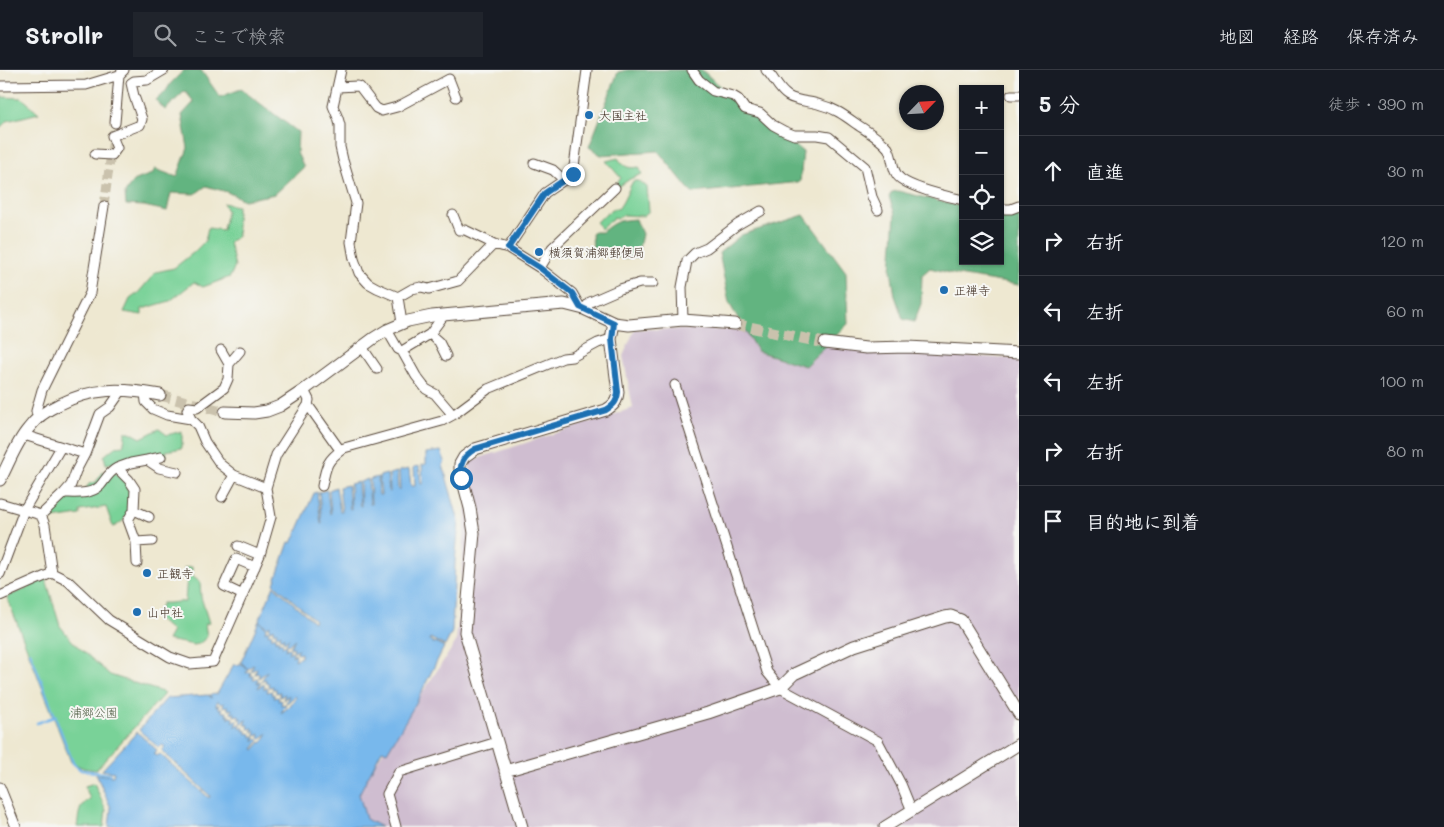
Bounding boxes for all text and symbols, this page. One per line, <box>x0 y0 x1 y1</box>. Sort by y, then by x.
search box <box>133 12 483 57</box>
text: Strollr <box>25 19 103 50</box>
icon: search <box>151 21 179 49</box>
text: ここで検索 <box>191 23 286 48</box>
text: 地図 <box>1219 24 1255 48</box>
text: 経路 <box>1283 24 1319 48</box>
text: 保存済み <box>1347 24 1419 48</box>
north arrow <box>899 85 944 130</box>
map controls <box>959 85 1004 265</box>
button: + <box>959 85 1004 130</box>
text: 5 分 <box>1039 90 1080 117</box>
text: 徒歩 · 390 m <box>1328 93 1424 114</box>
place label: 大国主社 <box>599 107 647 123</box>
marker: 大国主社 <box>583 109 595 121</box>
button: − <box>959 130 1004 175</box>
icon: ahead <box>1039 157 1067 185</box>
text: 直進 <box>1086 159 1124 184</box>
text: 30 m <box>1387 160 1424 181</box>
route end <box>562 163 585 186</box>
button: locate <box>959 175 1004 220</box>
button: layers <box>959 220 1004 265</box>
icon: right <box>1039 227 1067 255</box>
text: 右折 <box>1086 229 1124 254</box>
text: 120 m <box>1380 230 1424 251</box>
place label: 横須賀浦郷郵便局 <box>549 244 645 260</box>
marker: 横須賀浦郷郵便局 <box>533 246 545 258</box>
place label: 正禅寺 <box>954 282 990 298</box>
marker: 正禅寺 <box>938 284 950 296</box>
icon: left <box>1039 297 1067 325</box>
text: 左折 <box>1086 299 1124 324</box>
text: 60 m <box>1387 300 1424 321</box>
icon: left <box>1039 367 1067 395</box>
text: 左折 <box>1086 369 1124 394</box>
text: 100 m <box>1379 370 1424 391</box>
icon: right <box>1039 437 1067 465</box>
text: 右折 <box>1086 439 1124 464</box>
text: 80 m <box>1387 440 1424 461</box>
route start <box>450 467 473 490</box>
icon: arrive <box>1039 507 1067 535</box>
text: 目的地に到着 <box>1086 509 1200 534</box>
place label: 正観寺 <box>157 565 193 581</box>
marker: 正観寺 <box>141 567 153 579</box>
place label: 山中社 <box>147 604 183 620</box>
marker: 山中社 <box>131 606 143 618</box>
park label: 浦郷公園 <box>70 704 118 720</box>

